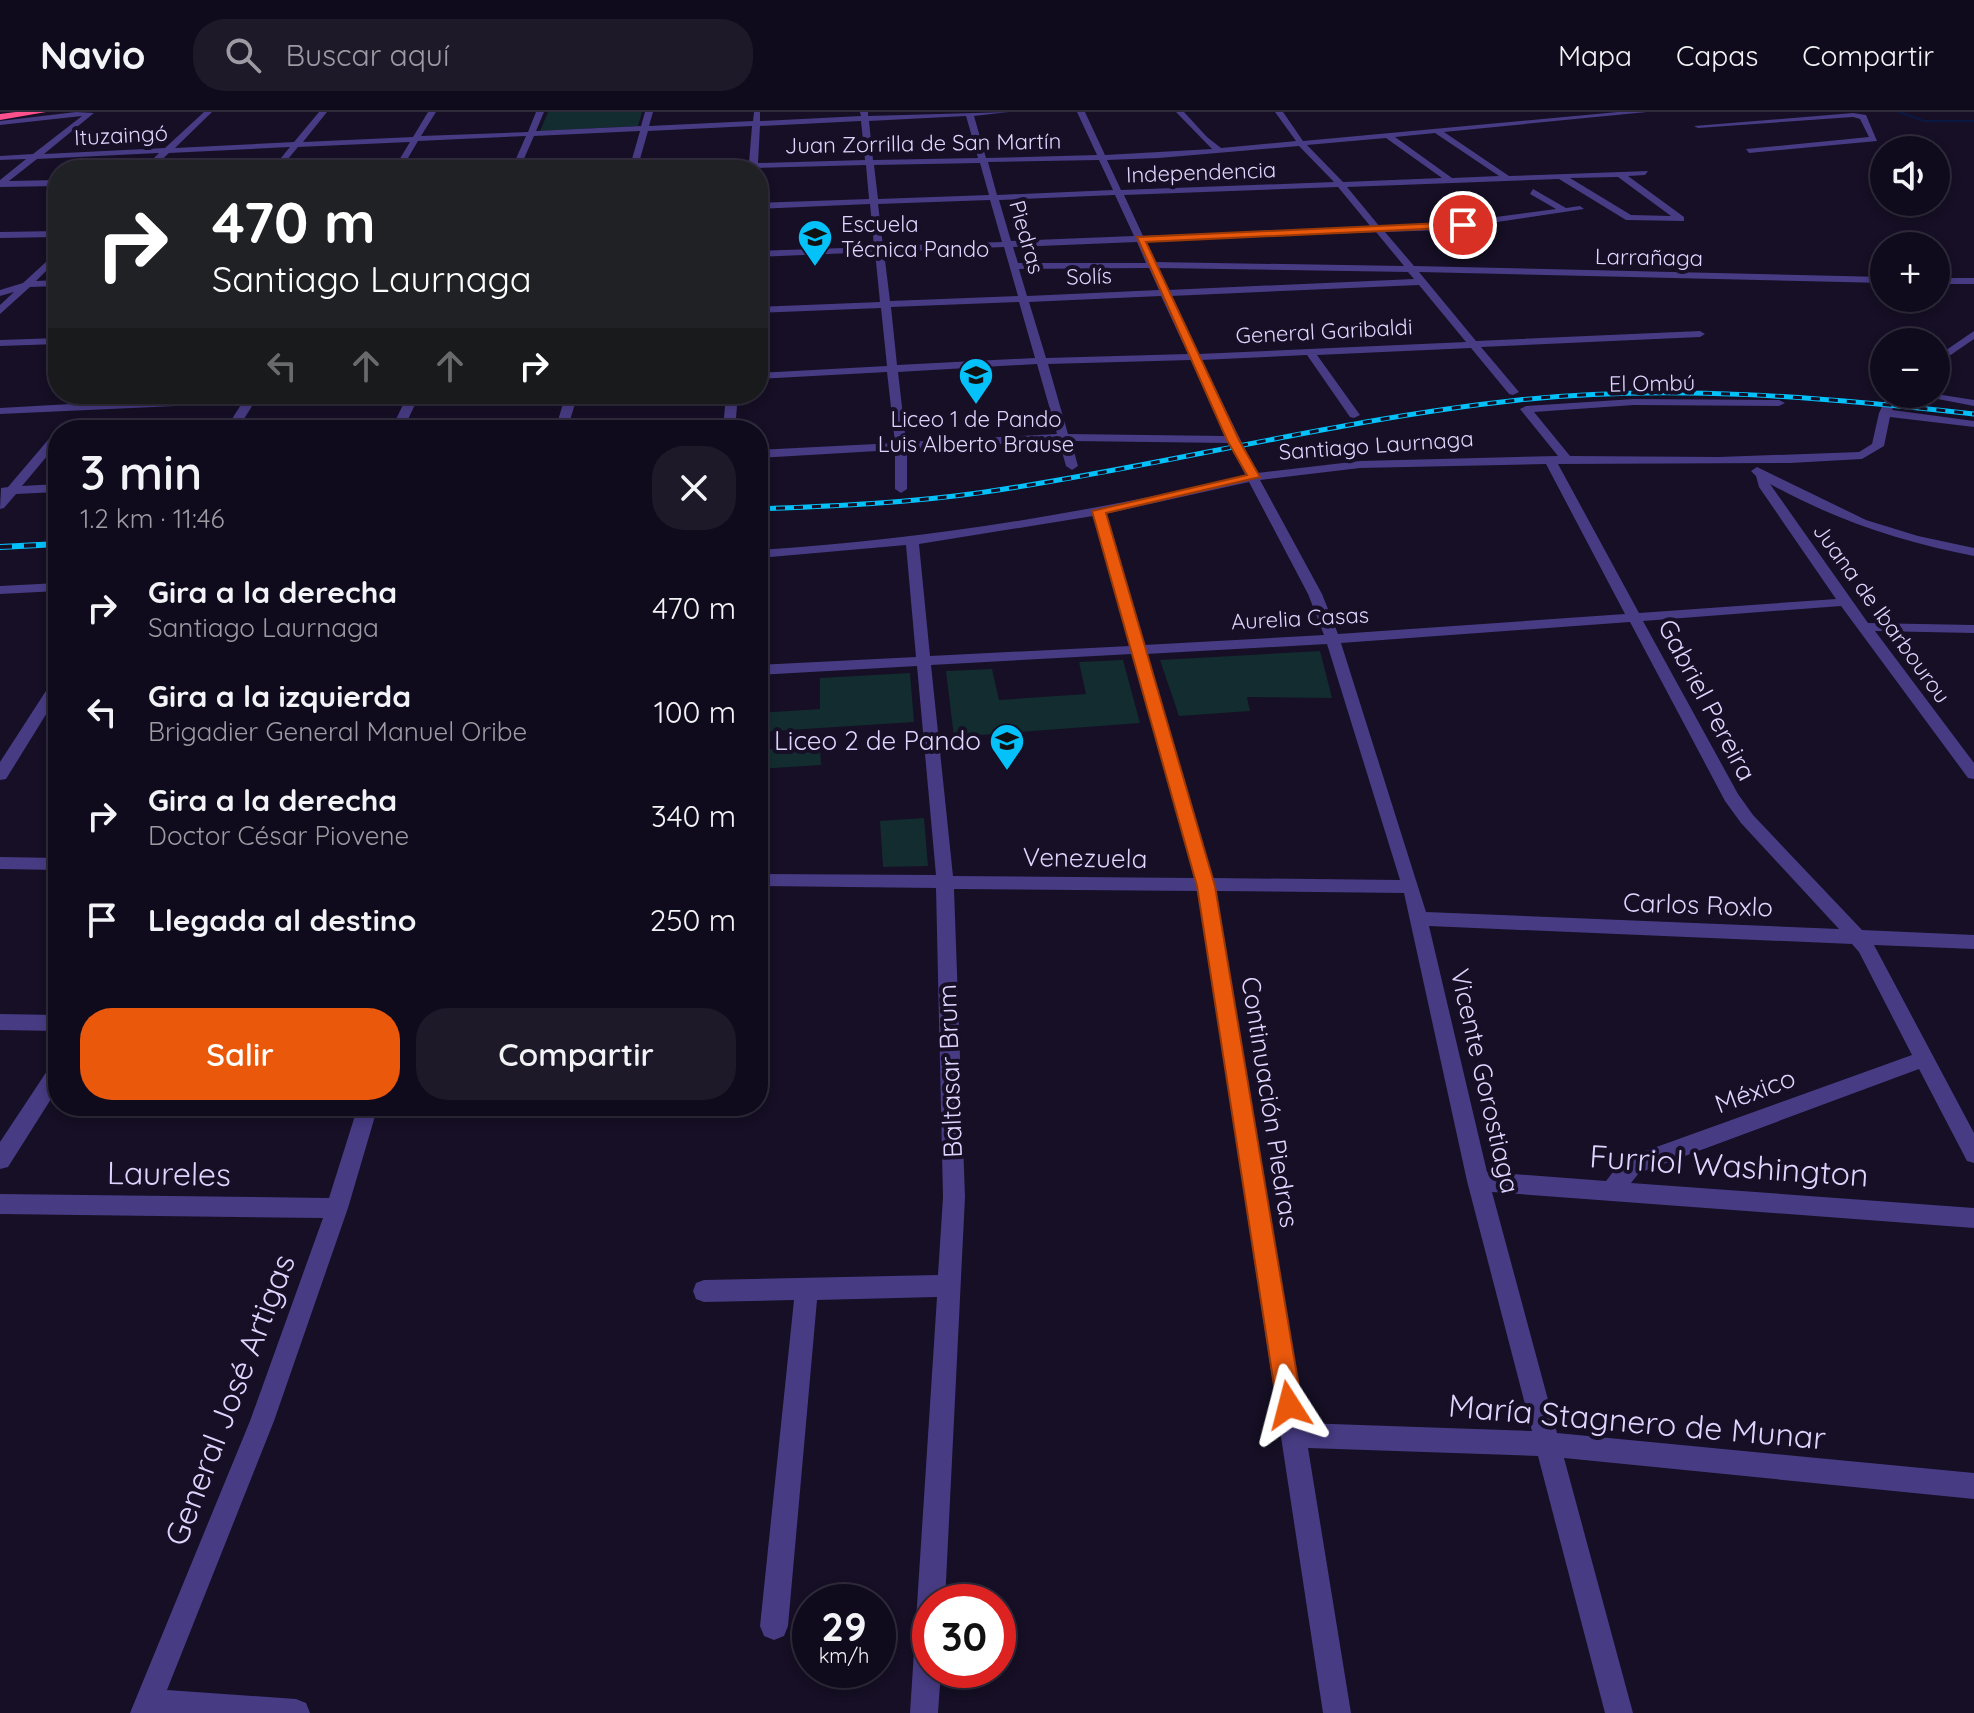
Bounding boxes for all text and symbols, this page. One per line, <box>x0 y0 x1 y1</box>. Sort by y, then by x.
search box <box>193 19 753 91</box>
text: Navio <box>40 31 145 79</box>
icon: search <box>221 33 265 77</box>
text: Buscar aquí <box>285 36 449 74</box>
text: Mapa <box>1558 38 1632 73</box>
text: Capas <box>1676 38 1758 73</box>
text: Compartir <box>1802 38 1934 73</box>
street label: Ituzaingó <box>73 119 169 151</box>
street label: Juan Zorrilla de San Martín <box>784 127 1062 159</box>
map controls <box>1870 136 1950 408</box>
button: sound <box>1870 136 1950 216</box>
street label: Independencia <box>1125 155 1277 189</box>
text: 470 m <box>212 187 376 257</box>
pin <box>1429 191 1497 259</box>
icon: right <box>80 192 184 296</box>
street label: Piedras <box>1003 197 1051 277</box>
icon: arrive <box>1441 203 1485 247</box>
place label: Escuela Técnica Pando <box>841 210 989 263</box>
school or university icon: Escuela Técnica Pando <box>796 218 834 268</box>
button: + <box>1870 232 1950 312</box>
street label: Larrañaga <box>1595 242 1703 272</box>
text: Santiago Laurnaga <box>212 256 532 301</box>
street label: Solís <box>1066 261 1112 291</box>
street label: General Garibaldi <box>1235 312 1413 350</box>
button: − <box>1870 328 1950 408</box>
icon: left <box>260 344 304 388</box>
icon: ahead <box>344 344 388 388</box>
icon: ahead <box>428 344 472 388</box>
icon: right <box>512 344 556 388</box>
school or university icon: Liceo 1 de Pando Luis Alberto Brause <box>957 356 995 406</box>
street label: El Ombú <box>1609 368 1695 398</box>
place label: Liceo 1 de Pando Luis Alberto Brause <box>878 405 1074 458</box>
street label: Santiago Laurnaga <box>1278 424 1474 466</box>
text: 3 min <box>80 442 202 502</box>
button: close <box>652 446 736 530</box>
text: 1.2 km · 11:46 <box>80 502 225 535</box>
street label: Juana de Ibarbourou <box>1807 517 1957 709</box>
text: Gira a la derecha <box>148 573 397 611</box>
icon: right <box>80 586 124 630</box>
text: 470 m <box>652 589 736 627</box>
street label: Aurelia Casas <box>1230 600 1370 636</box>
text: Santiago Laurnaga <box>148 611 379 644</box>
street label: Gabriel Pereira <box>1651 613 1764 786</box>
text: Gira a la izquierda <box>148 677 411 715</box>
icon: left <box>80 690 124 734</box>
text: 100 m <box>654 693 736 731</box>
text: Brigadier General Manuel Oribe <box>148 715 527 748</box>
school or university icon: Liceo 2 de Pando <box>988 722 1026 772</box>
place label: Liceo 2 de Pando <box>774 724 981 757</box>
text: Gira a la derecha <box>148 781 397 819</box>
icon: right <box>80 794 124 838</box>
text: 340 m <box>651 797 736 835</box>
text: Doctor César Piovene <box>148 819 409 852</box>
street label: Venezuela <box>1022 840 1148 875</box>
street label: Carlos Roxlo <box>1622 885 1774 924</box>
icon: arrive <box>80 898 124 942</box>
text: Llegada al destino <box>148 901 416 939</box>
text: 250 m <box>650 901 736 939</box>
street label: Vicente Gorostiaga <box>1444 965 1527 1196</box>
street label: Continuación Piedras <box>1234 974 1307 1230</box>
street label: Baltasar Brum <box>930 984 969 1158</box>
button: Salir <box>80 1008 400 1100</box>
button: Compartir <box>416 1008 736 1100</box>
street label: México <box>1710 1061 1800 1120</box>
street label: Furriol Washington <box>1588 1135 1870 1195</box>
street label: Laureles <box>107 1152 231 1194</box>
street label: General José Artigas <box>155 1248 303 1551</box>
position arrow <box>1247 1363 1331 1447</box>
street label: María Stagnero de Munar <box>1447 1385 1827 1457</box>
speed limit sign: 30 <box>912 1584 1016 1688</box>
text: 29 <box>821 1601 867 1651</box>
text: km/h <box>819 1643 869 1668</box>

